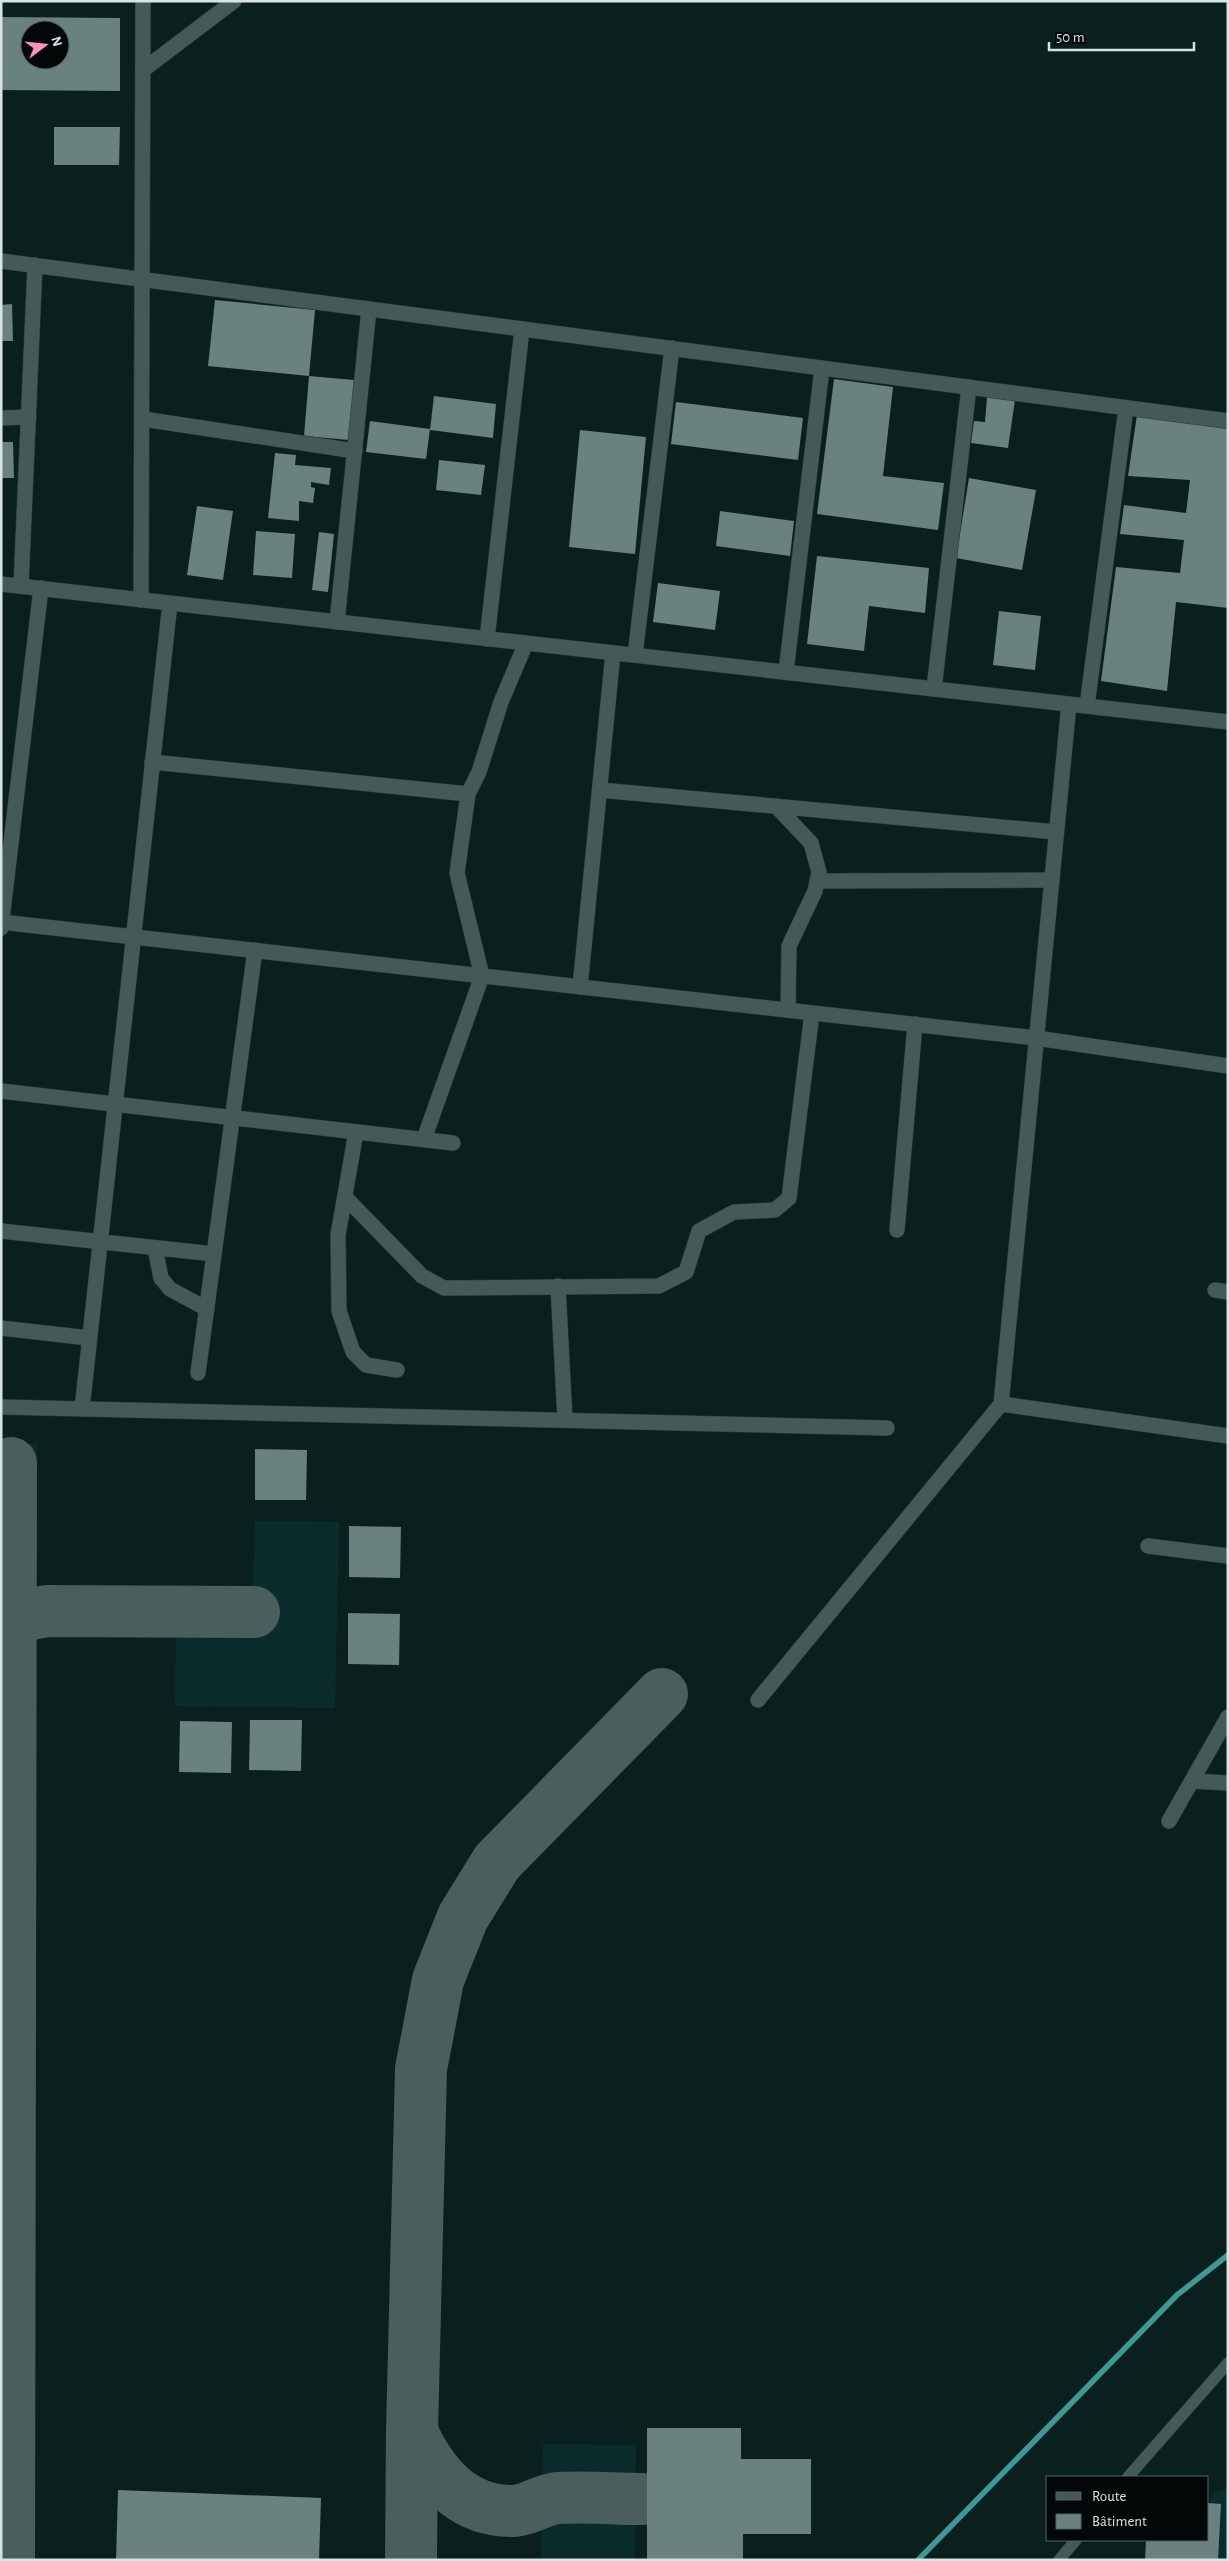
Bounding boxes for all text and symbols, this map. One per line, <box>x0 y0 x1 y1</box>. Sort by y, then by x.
north arrow <box>20 20 70 70</box>
scale bar <box>1049 20 1194 52</box>
text: 50 m <box>1056 30 1085 45</box>
text: N <box>48 35 65 48</box>
legend <box>1046 2476 1209 2541</box>
text: Route <box>1092 2489 1126 2504</box>
text: Bâtiment <box>1092 2514 1147 2529</box>

